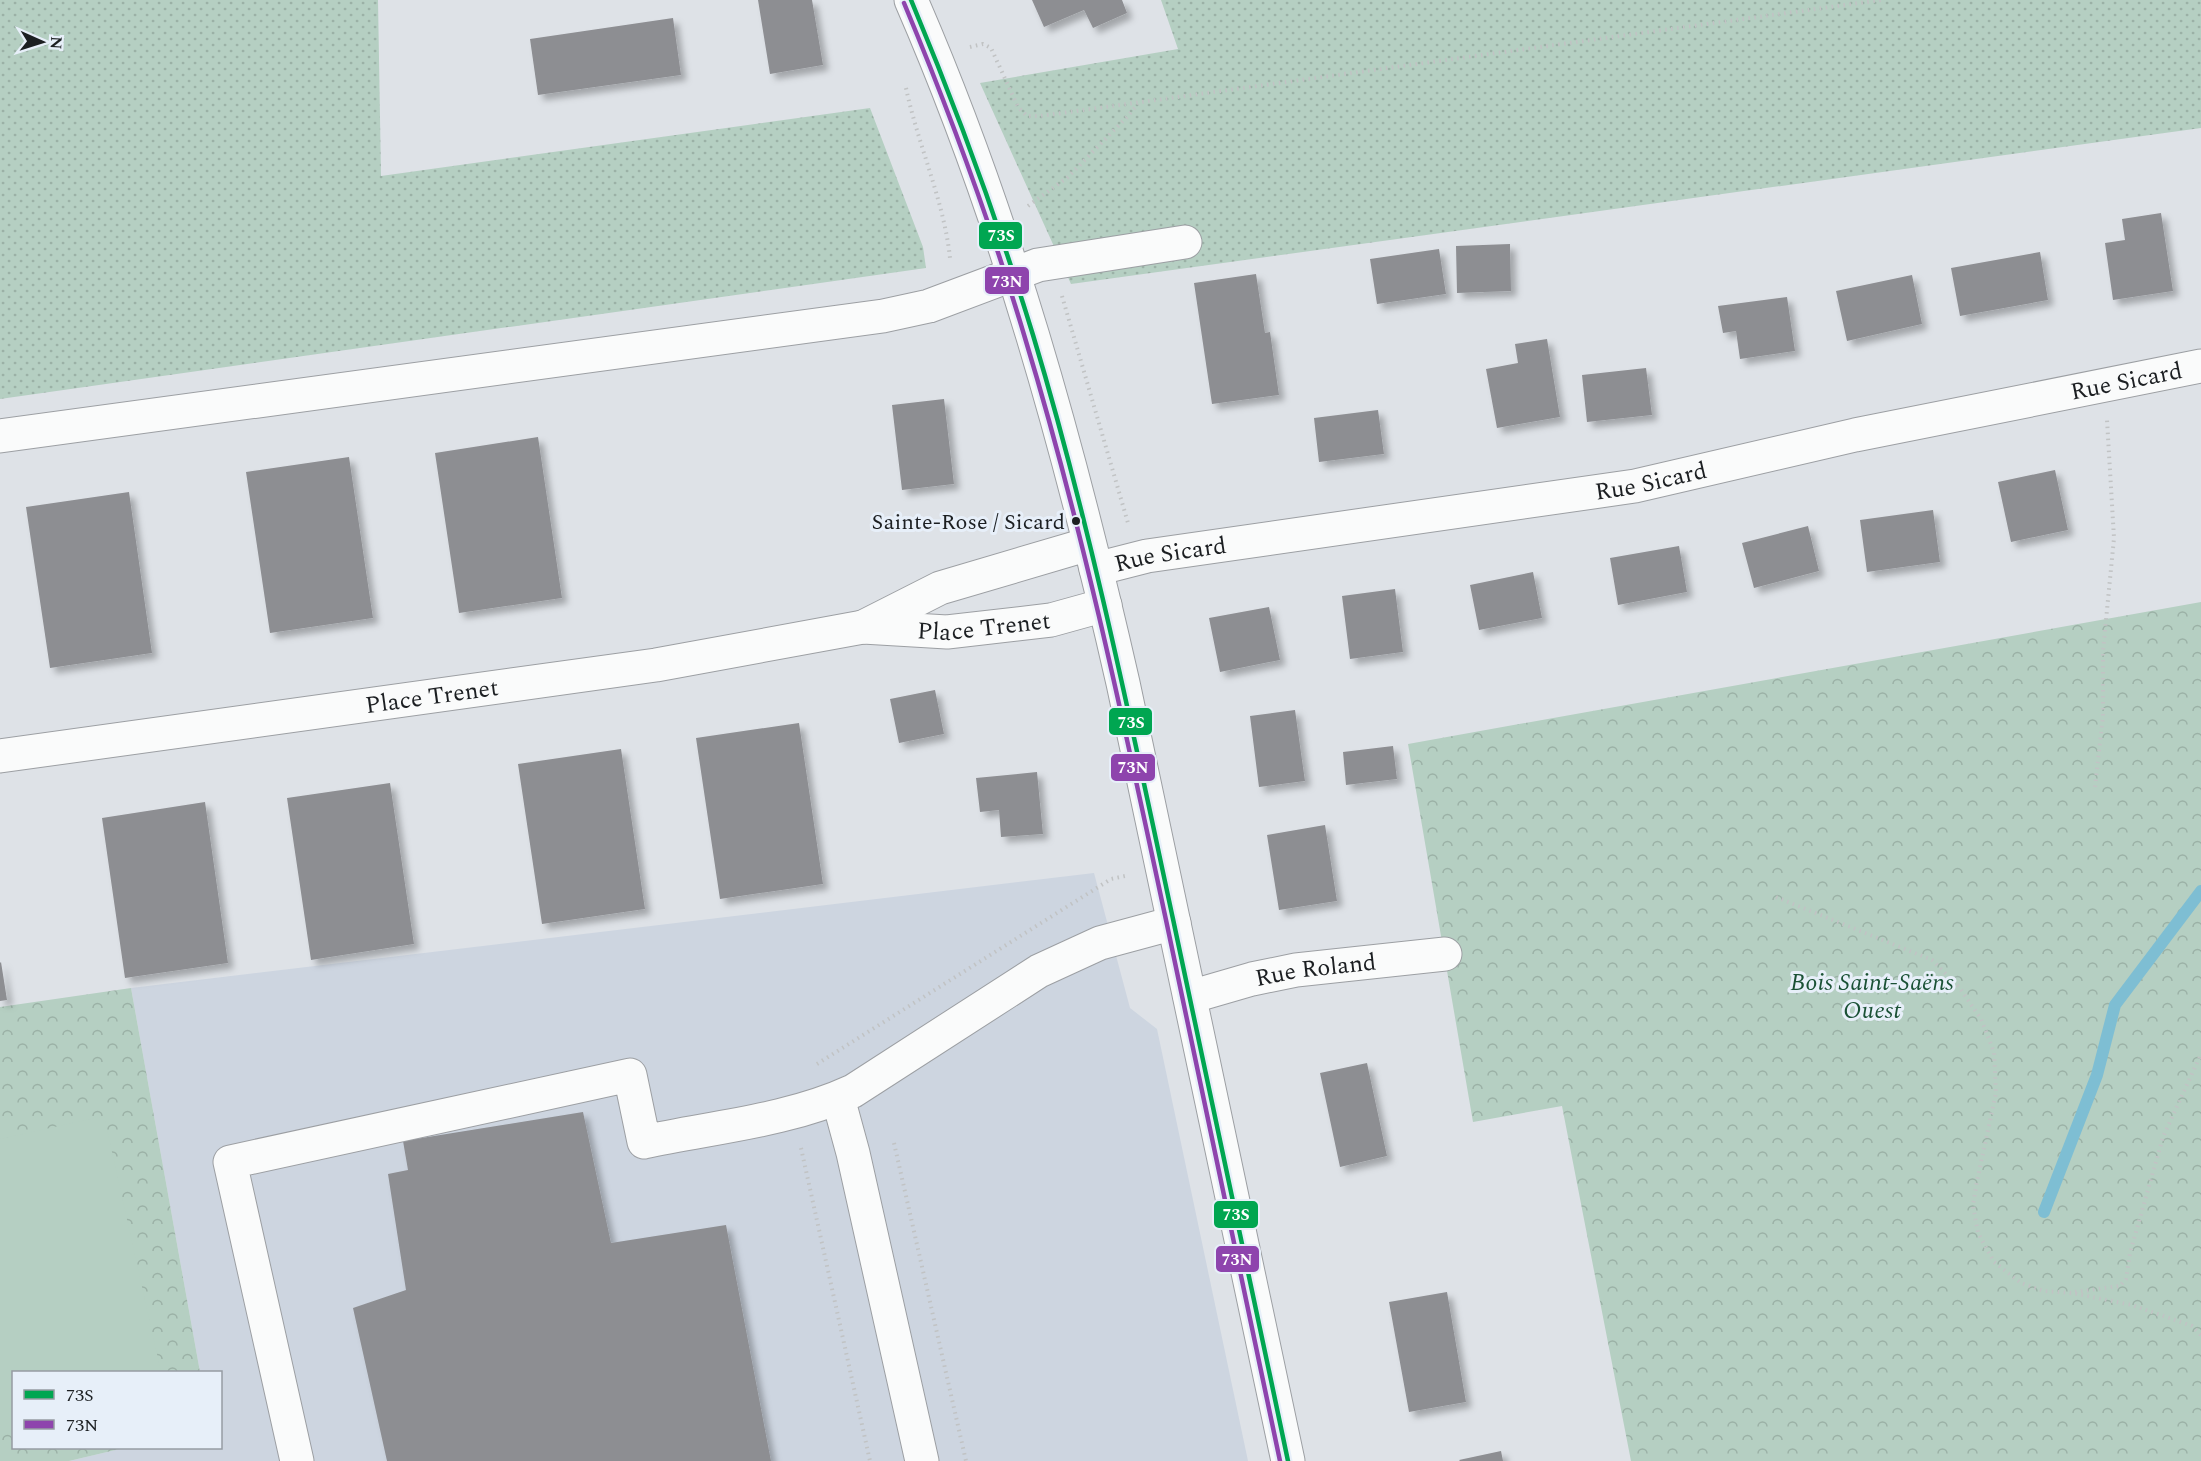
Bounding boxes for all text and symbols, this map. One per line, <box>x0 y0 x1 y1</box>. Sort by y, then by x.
north arrow <box>12 12 72 72</box>
text: N <box>44 36 68 50</box>
line badge: 73S <box>978 221 1023 250</box>
text: 73S <box>987 224 1015 248</box>
line badge: 73N <box>984 266 1030 295</box>
text: 73N <box>991 270 1023 294</box>
street label: Rue Sicard <box>2067 353 2186 411</box>
street label: Rue Sicard <box>1593 453 1710 511</box>
place label: Sainte-Rose / Sicard <box>872 506 1065 539</box>
marker: Sainte-Rose / Sicard <box>1070 515 1082 527</box>
street label: Rue Sicard <box>1110 528 1229 583</box>
street label: Place Trenet <box>916 603 1053 651</box>
street label: Place Trenet <box>363 670 501 724</box>
line badge: 73S <box>1108 707 1153 736</box>
text: 73S <box>1117 711 1145 735</box>
line badge: 73N <box>1110 753 1156 782</box>
text: 73N <box>1117 756 1149 780</box>
street label: Rue Roland <box>1252 944 1378 997</box>
park label: Bois Saint-Saëns Ouest <box>1790 965 1954 1029</box>
line badge: 73S <box>1213 1200 1259 1229</box>
text: 73S <box>1222 1203 1250 1227</box>
line badge: 73N <box>1215 1245 1260 1273</box>
text: 73N <box>1221 1248 1253 1272</box>
legend <box>12 1371 222 1449</box>
text: 73S <box>66 1382 94 1409</box>
text: 73N <box>66 1412 98 1439</box>

